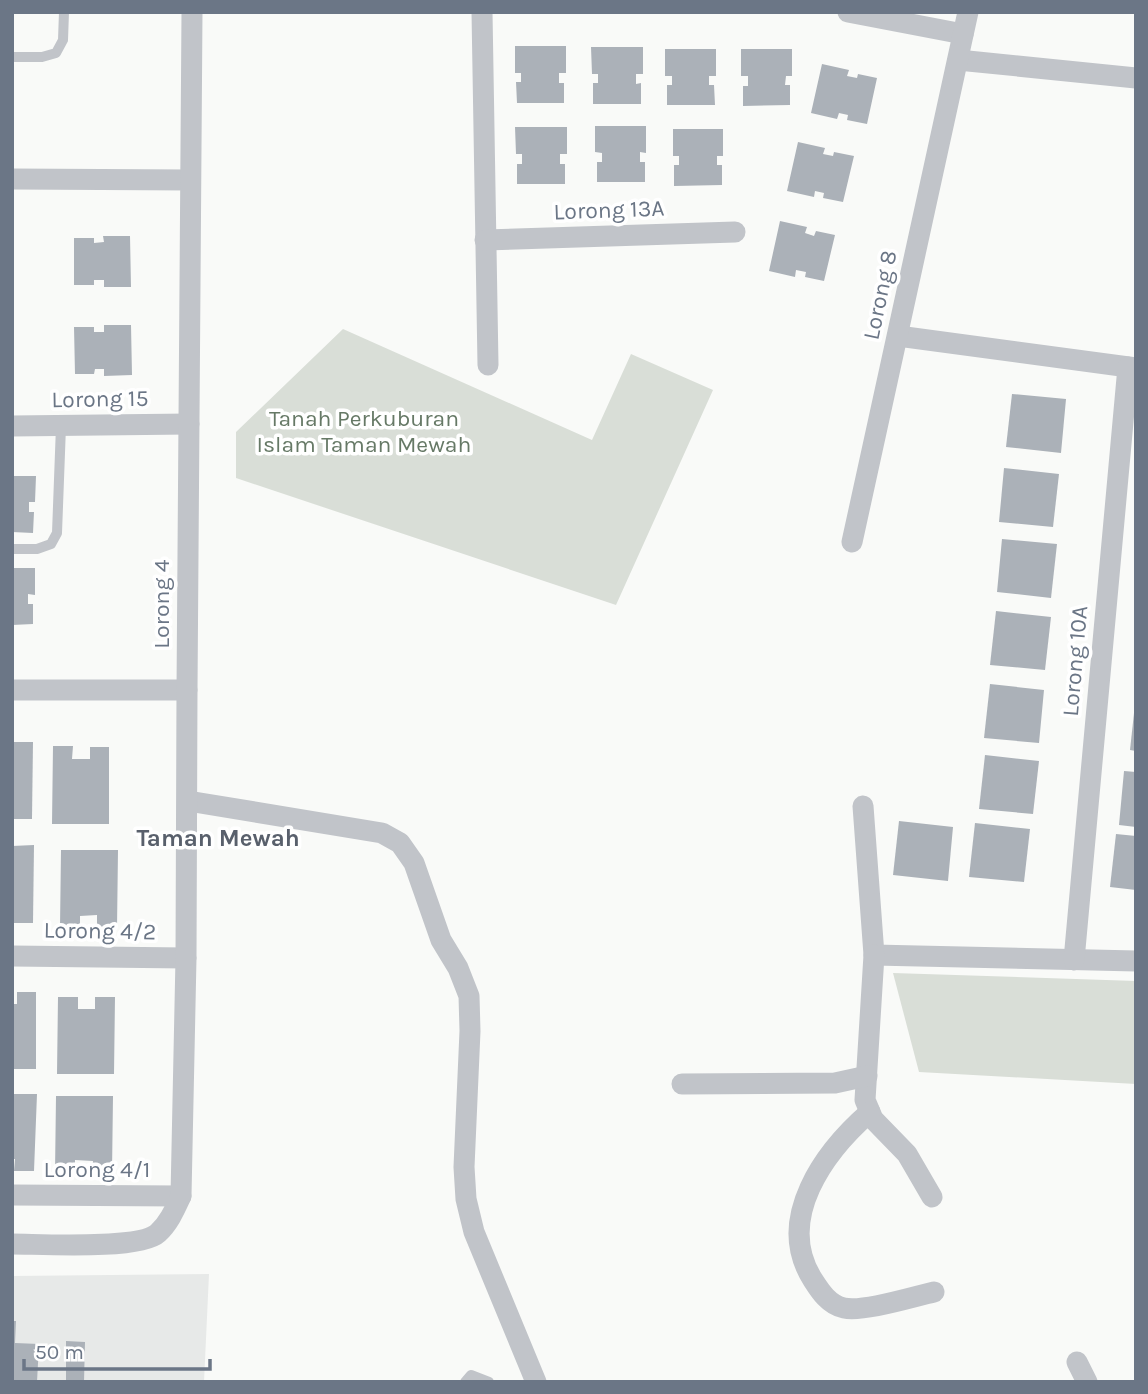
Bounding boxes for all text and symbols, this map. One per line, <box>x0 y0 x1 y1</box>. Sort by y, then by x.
street label: Lorong 13A <box>553 195 665 225</box>
street label: Lorong 8 <box>857 248 903 342</box>
street label: Lorong 15 <box>51 385 149 413</box>
park label: Tanah Perkuburan Islam Taman Mewah <box>257 405 471 458</box>
street label: Lorong 4 <box>148 559 175 649</box>
street label: Lorong 10A <box>1057 605 1093 717</box>
district label: Taman Mewah <box>136 824 300 852</box>
street label: Lorong 4/2 <box>43 917 157 945</box>
street label: Lorong 4/1 <box>44 1156 150 1183</box>
scale bar <box>24 1328 210 1372</box>
text: 50 m <box>35 1340 84 1364</box>

